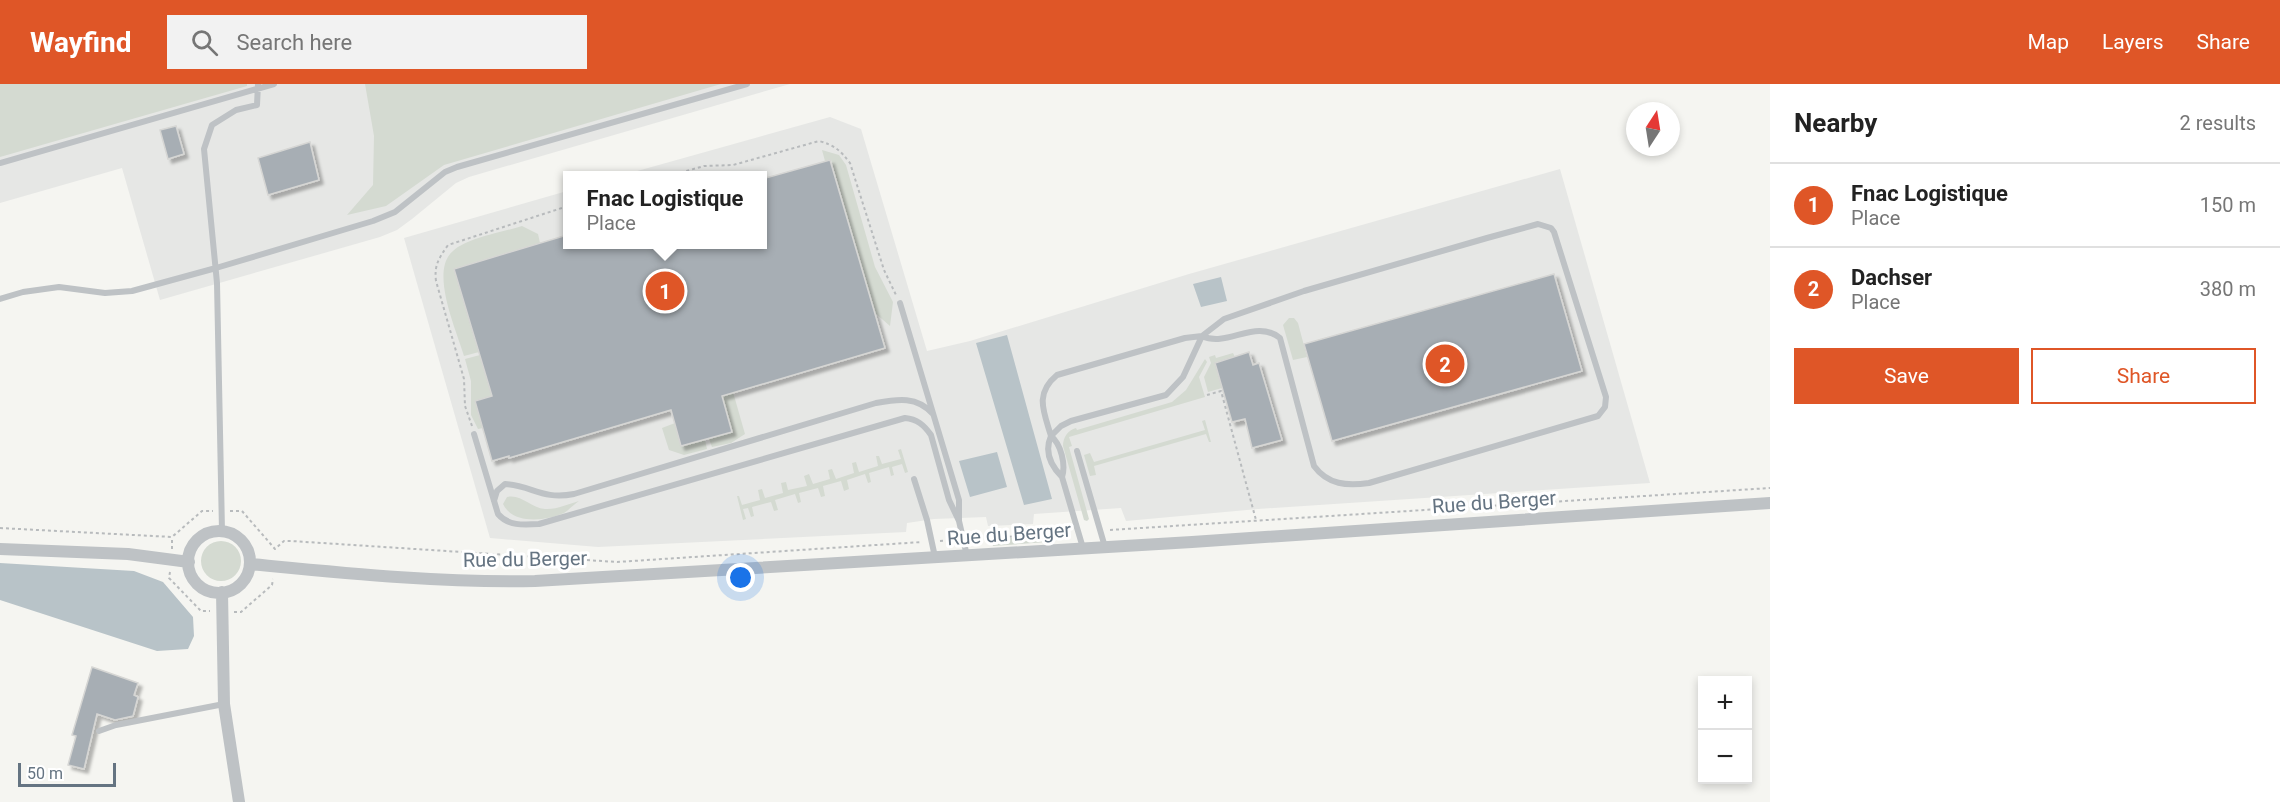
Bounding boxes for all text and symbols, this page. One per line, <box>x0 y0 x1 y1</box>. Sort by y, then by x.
search box <box>167 15 587 69</box>
text: Wayfind <box>30 26 131 59</box>
icon: search <box>188 26 221 59</box>
text: Search here <box>236 30 352 55</box>
text: Map <box>2027 30 2069 54</box>
text: Layers <box>2102 30 2163 54</box>
text: Share <box>2196 30 2250 54</box>
north arrow <box>1626 102 1680 156</box>
text: Nearby <box>1794 108 1877 138</box>
text: 2 results <box>2180 111 2256 135</box>
popup <box>563 171 767 249</box>
text: Fnac Logistique <box>1851 181 2008 206</box>
text: Fnac Logistique <box>587 186 744 211</box>
text: 1 <box>1808 193 1819 217</box>
text: 150 m <box>2200 193 2256 217</box>
text: Place <box>1851 206 1900 230</box>
text: Place <box>587 211 636 235</box>
text: Dachser <box>1851 265 1932 290</box>
pin: 1 <box>646 268 684 314</box>
text: 2 <box>1808 277 1819 301</box>
text: 380 m <box>2200 277 2256 301</box>
text: Place <box>1851 290 1900 314</box>
pin: 2 <box>1426 342 1464 386</box>
button: Save <box>1794 348 2019 404</box>
button: Share <box>2031 348 2256 404</box>
street label: Rue du Berger <box>1431 486 1557 518</box>
street label: Rue du Berger <box>946 518 1072 550</box>
street label: Rue du Berger <box>463 546 588 572</box>
your location <box>726 563 755 592</box>
map controls <box>1698 676 1752 784</box>
button: + <box>1698 676 1752 730</box>
button: − <box>1698 730 1752 784</box>
scale bar <box>18 760 116 788</box>
text: 50 m <box>27 764 63 783</box>

